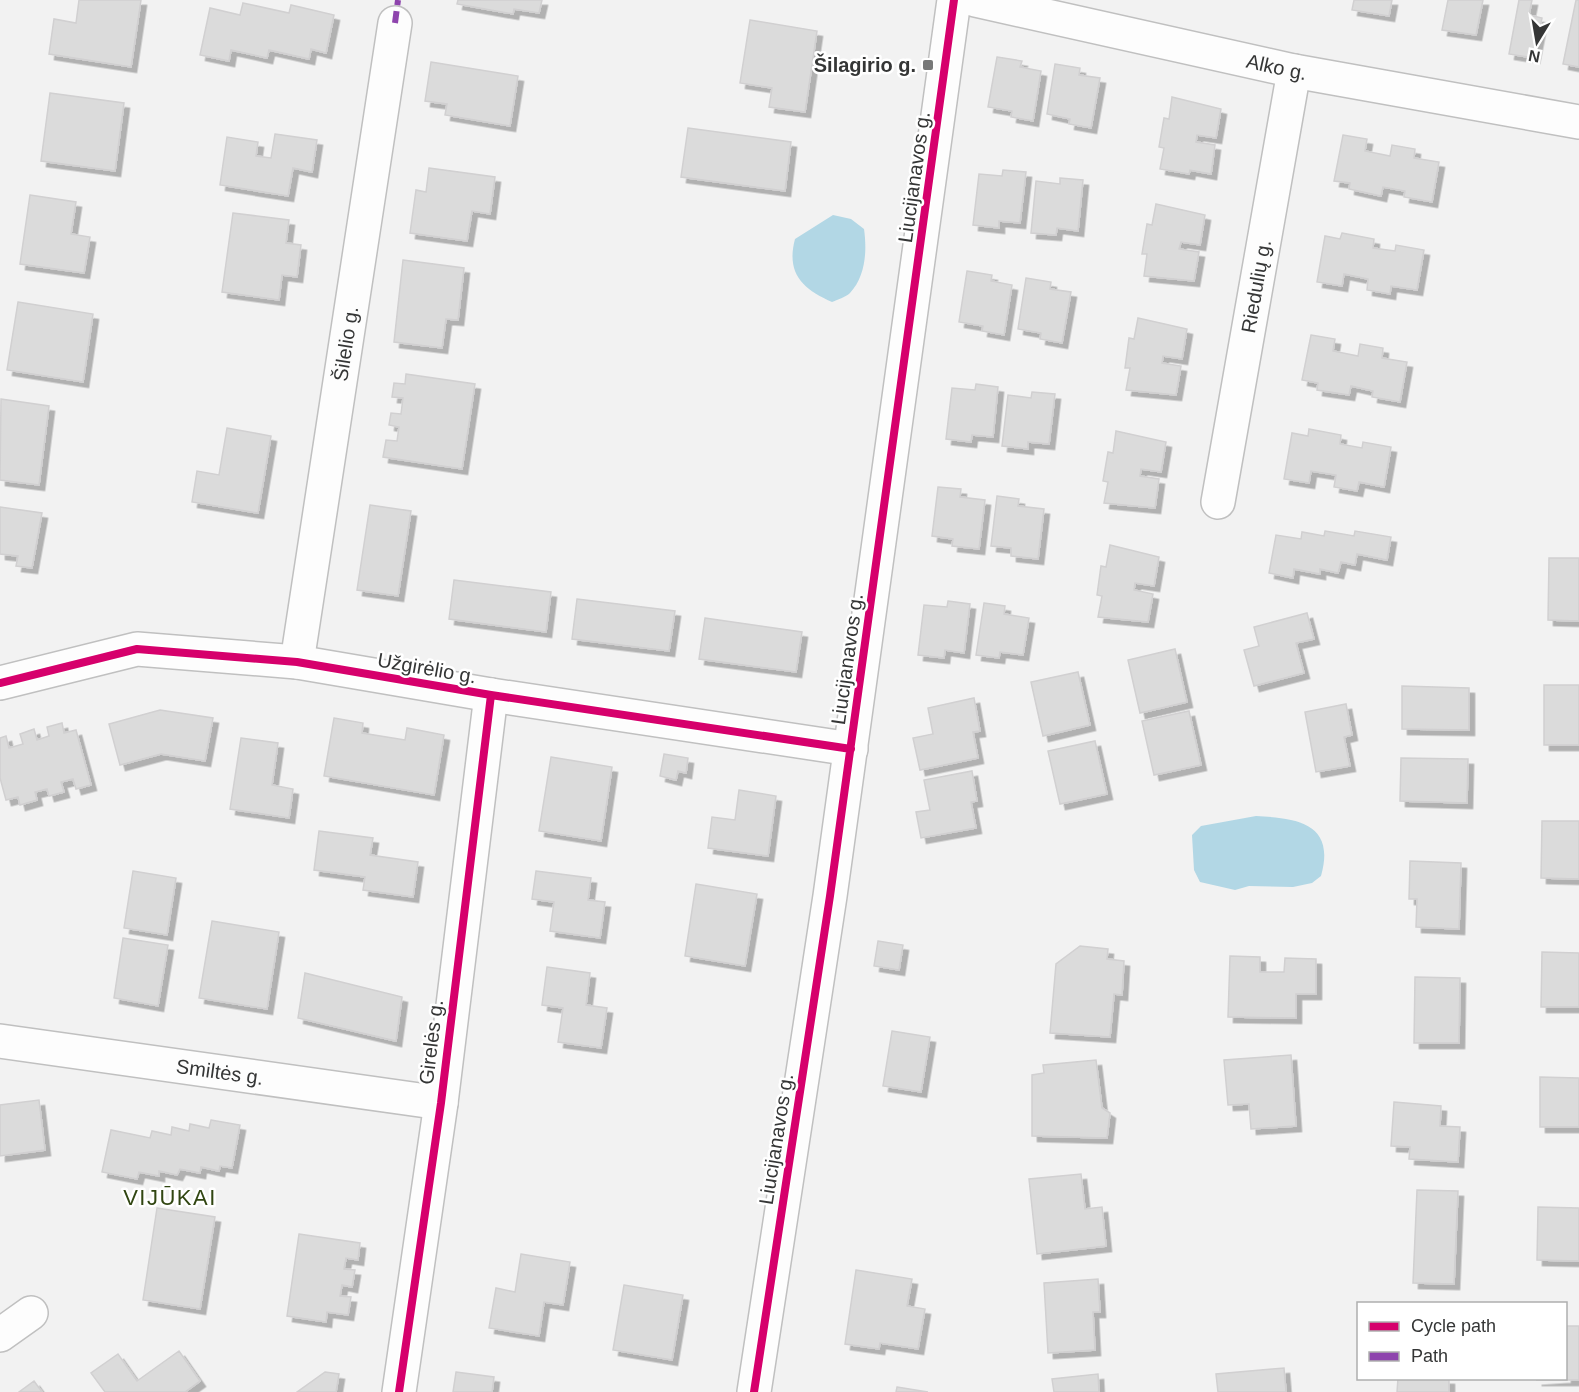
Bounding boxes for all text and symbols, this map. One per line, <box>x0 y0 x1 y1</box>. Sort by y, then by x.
north arrow <box>1507 12 1567 72</box>
text: N <box>1527 47 1542 66</box>
street label: Alko g. <box>1244 50 1309 84</box>
place label: Šilagirio g. <box>814 53 916 76</box>
marker: Šilagirio g. <box>921 58 935 72</box>
street label: Liucijanavos g. <box>894 110 934 244</box>
street label: Riedulių g. <box>1237 238 1275 335</box>
street label: Šilelio g. <box>329 305 362 383</box>
street label: Liucijanavos g. <box>827 592 867 726</box>
street label: Užgirėlio g. <box>376 648 478 688</box>
street label: Girelės g. <box>415 998 447 1086</box>
street label: Smiltės g. <box>175 1055 265 1089</box>
street label: Liucijanavos g. <box>755 1072 797 1206</box>
district label: VIJŪKAI <box>123 1185 217 1210</box>
legend <box>1357 1302 1567 1380</box>
text: Cycle path <box>1411 1316 1496 1336</box>
text: Path <box>1411 1346 1448 1366</box>

